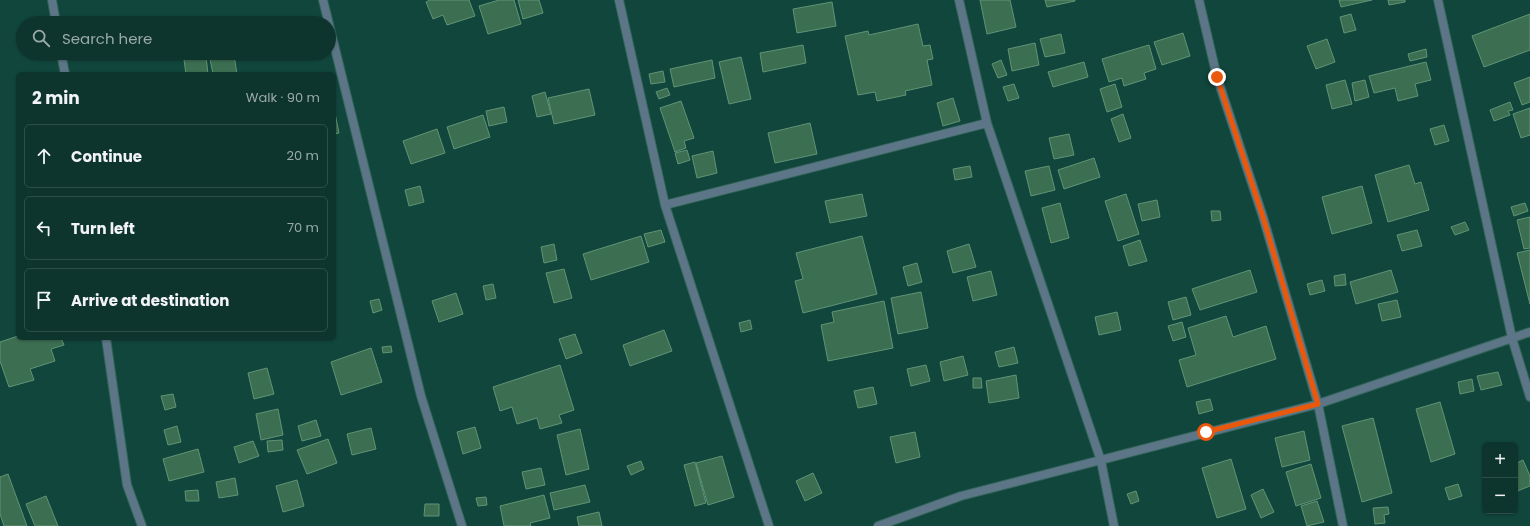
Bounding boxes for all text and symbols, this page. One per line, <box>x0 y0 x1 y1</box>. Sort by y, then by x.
search box <box>16 16 336 60</box>
icon: search <box>30 27 52 49</box>
text: Search here <box>62 28 152 49</box>
route end <box>1208 68 1226 86</box>
text: 2 min <box>32 86 80 110</box>
text: Walk · 90 m <box>246 88 320 107</box>
icon: ahead <box>33 145 55 167</box>
text: Continue <box>71 146 142 167</box>
text: 20 m <box>286 146 319 165</box>
icon: left <box>33 217 55 239</box>
text: Turn left <box>71 218 135 239</box>
text: 70 m <box>287 218 319 237</box>
icon: arrive <box>33 289 55 311</box>
text: Arrive at destination <box>71 290 229 311</box>
route start <box>1197 423 1215 441</box>
map controls <box>1482 442 1518 514</box>
button: + <box>1482 442 1518 478</box>
button: − <box>1482 478 1518 514</box>

